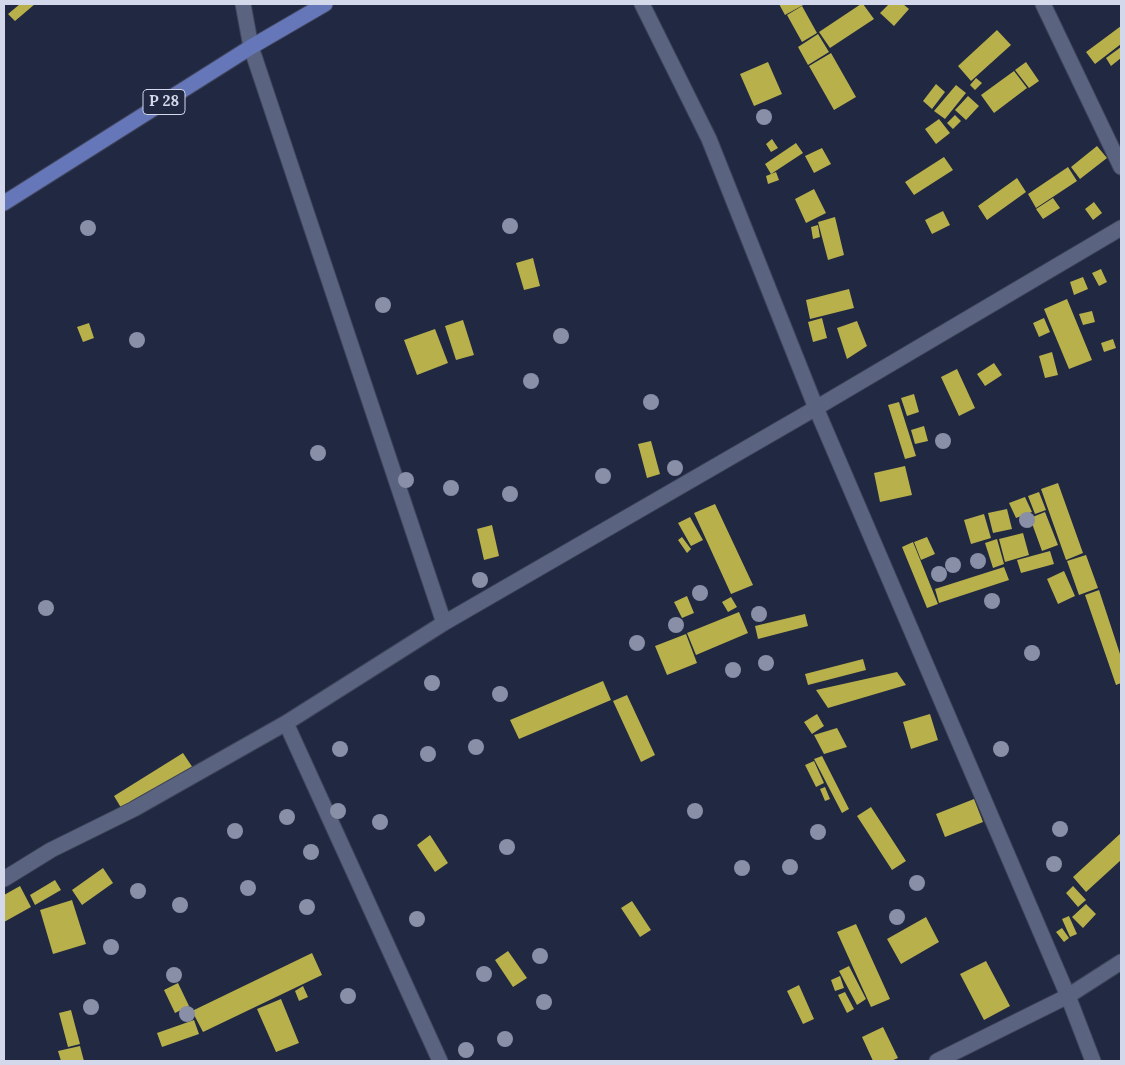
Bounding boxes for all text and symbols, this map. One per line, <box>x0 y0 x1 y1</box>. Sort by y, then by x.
road number: P 28 <box>143 90 185 114</box>

